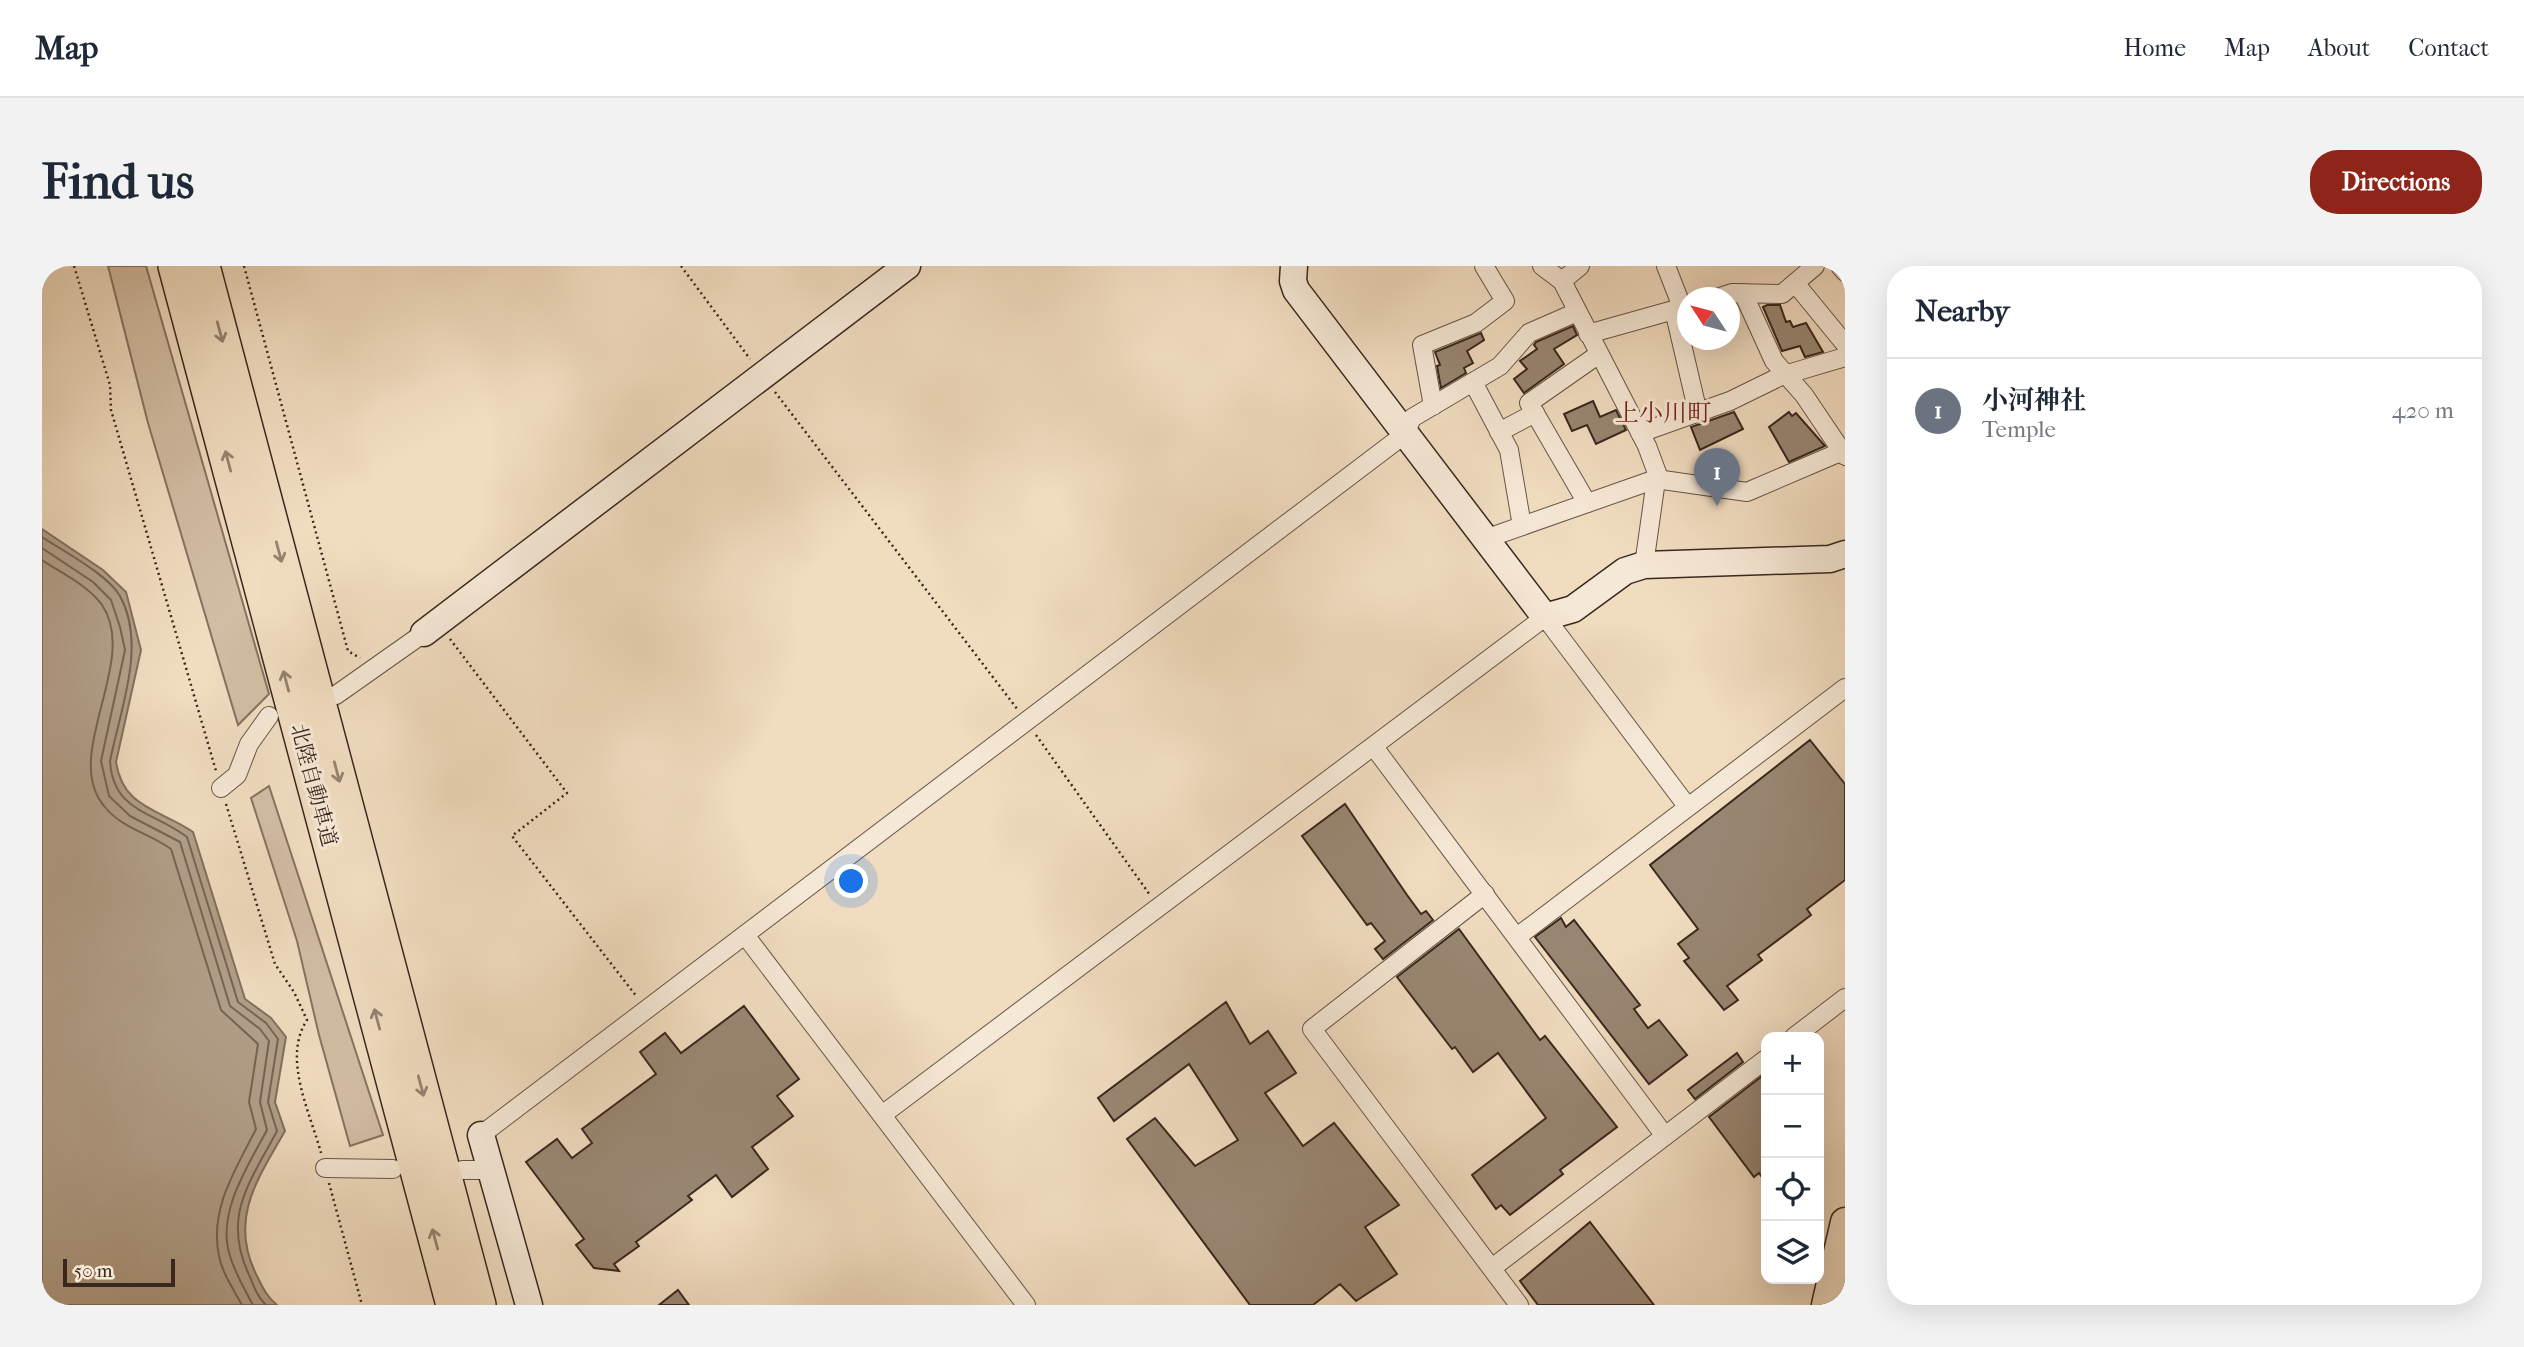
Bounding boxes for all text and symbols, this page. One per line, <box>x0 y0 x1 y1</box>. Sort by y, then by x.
text: Map <box>35 29 98 68</box>
text: Home <box>2124 34 2186 62</box>
text: Map <box>2224 34 2270 62</box>
text: About <box>2308 34 2370 62</box>
text: Contact <box>2408 34 2489 62</box>
button: Directions <box>2310 150 2482 214</box>
text: Find us <box>42 153 194 211</box>
north arrow <box>1677 287 1740 350</box>
text: Nearby <box>1915 294 2010 329</box>
one-way arrow <box>215 321 228 343</box>
text: 小河神社 <box>1982 385 2086 416</box>
text: 1 <box>1934 397 1942 424</box>
text: 420 m <box>2392 397 2454 424</box>
district label: 上小川町 <box>1615 399 1711 427</box>
text: Temple <box>1982 416 2056 443</box>
pin: 1 <box>1694 448 1740 506</box>
one-way arrow <box>220 450 233 472</box>
one-way arrow <box>273 540 286 563</box>
one-way arrow <box>279 670 292 693</box>
street label: 北陸自動車道 <box>286 721 342 849</box>
one-way arrow <box>331 760 344 783</box>
your location <box>834 864 868 898</box>
one-way arrow <box>370 1008 383 1031</box>
map controls <box>1761 1032 1824 1284</box>
button: + <box>1761 1032 1824 1095</box>
one-way arrow <box>415 1074 428 1097</box>
button: − <box>1761 1095 1824 1158</box>
button: locate <box>1761 1158 1824 1221</box>
button: layers <box>1761 1221 1824 1284</box>
one-way arrow <box>428 1228 441 1251</box>
scale bar <box>63 1256 175 1288</box>
text: 50 m <box>74 1260 113 1282</box>

